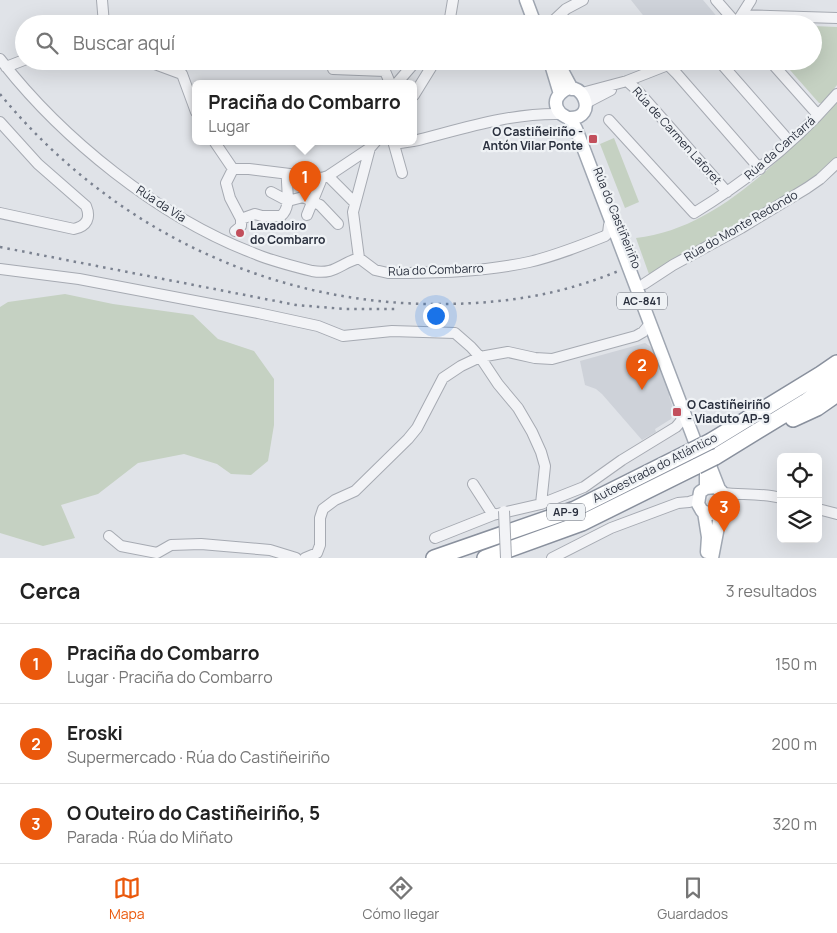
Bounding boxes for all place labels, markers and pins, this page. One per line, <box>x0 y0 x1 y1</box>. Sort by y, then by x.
place label: O Castiñeiriño - Antón Vilar Ponte <box>482 123 583 154</box>
marker: O Castiñeiriño - Antón Vilar Ponte <box>587 133 599 145</box>
pin: 1 <box>289 161 321 202</box>
place label: Lavadoiro do Combarro <box>250 217 325 248</box>
marker: Lavadoiro do Combarro <box>234 227 246 239</box>
pin: 2 <box>626 349 658 390</box>
place label: O Castiñeiriño - Viaduto AP-9 <box>687 396 770 427</box>
marker: O Castiñeiriño - Viaduto AP-9 <box>671 406 683 418</box>
pin: 3 <box>708 491 740 532</box>

